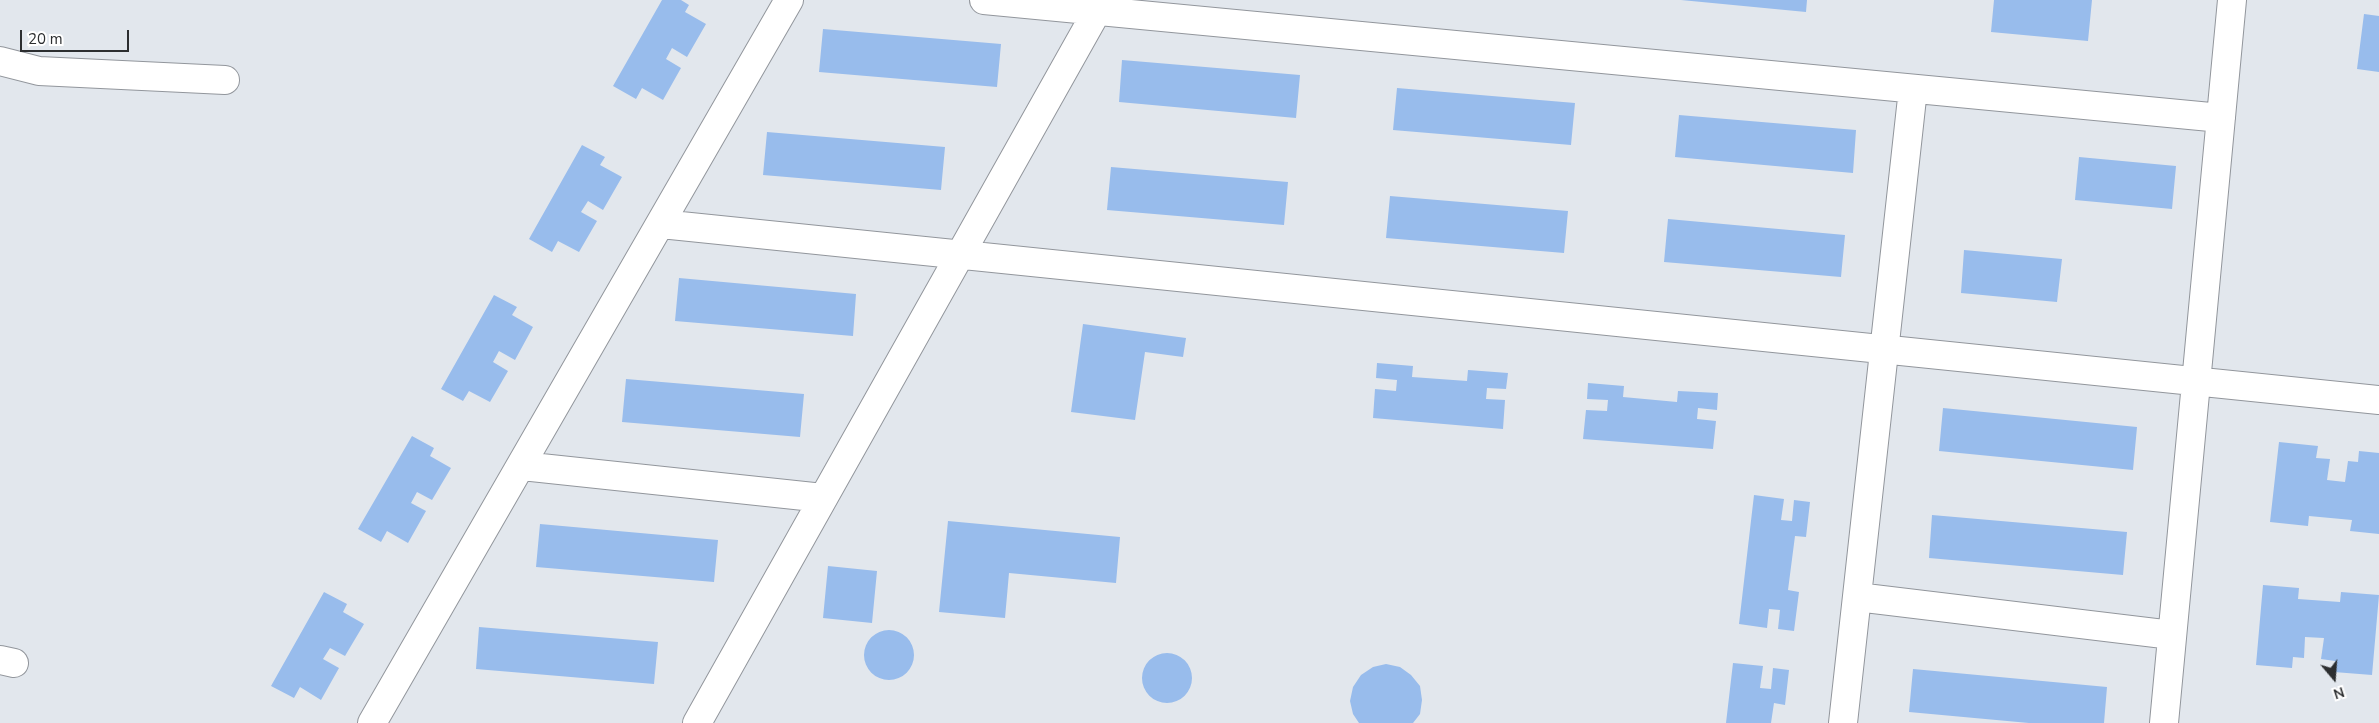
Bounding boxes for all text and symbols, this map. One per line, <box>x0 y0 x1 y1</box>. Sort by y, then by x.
scale bar <box>22 20 131 52</box>
text: 20 m <box>28 29 63 49</box>
north arrow <box>2309 653 2359 703</box>
text: N <box>2331 682 2347 703</box>

